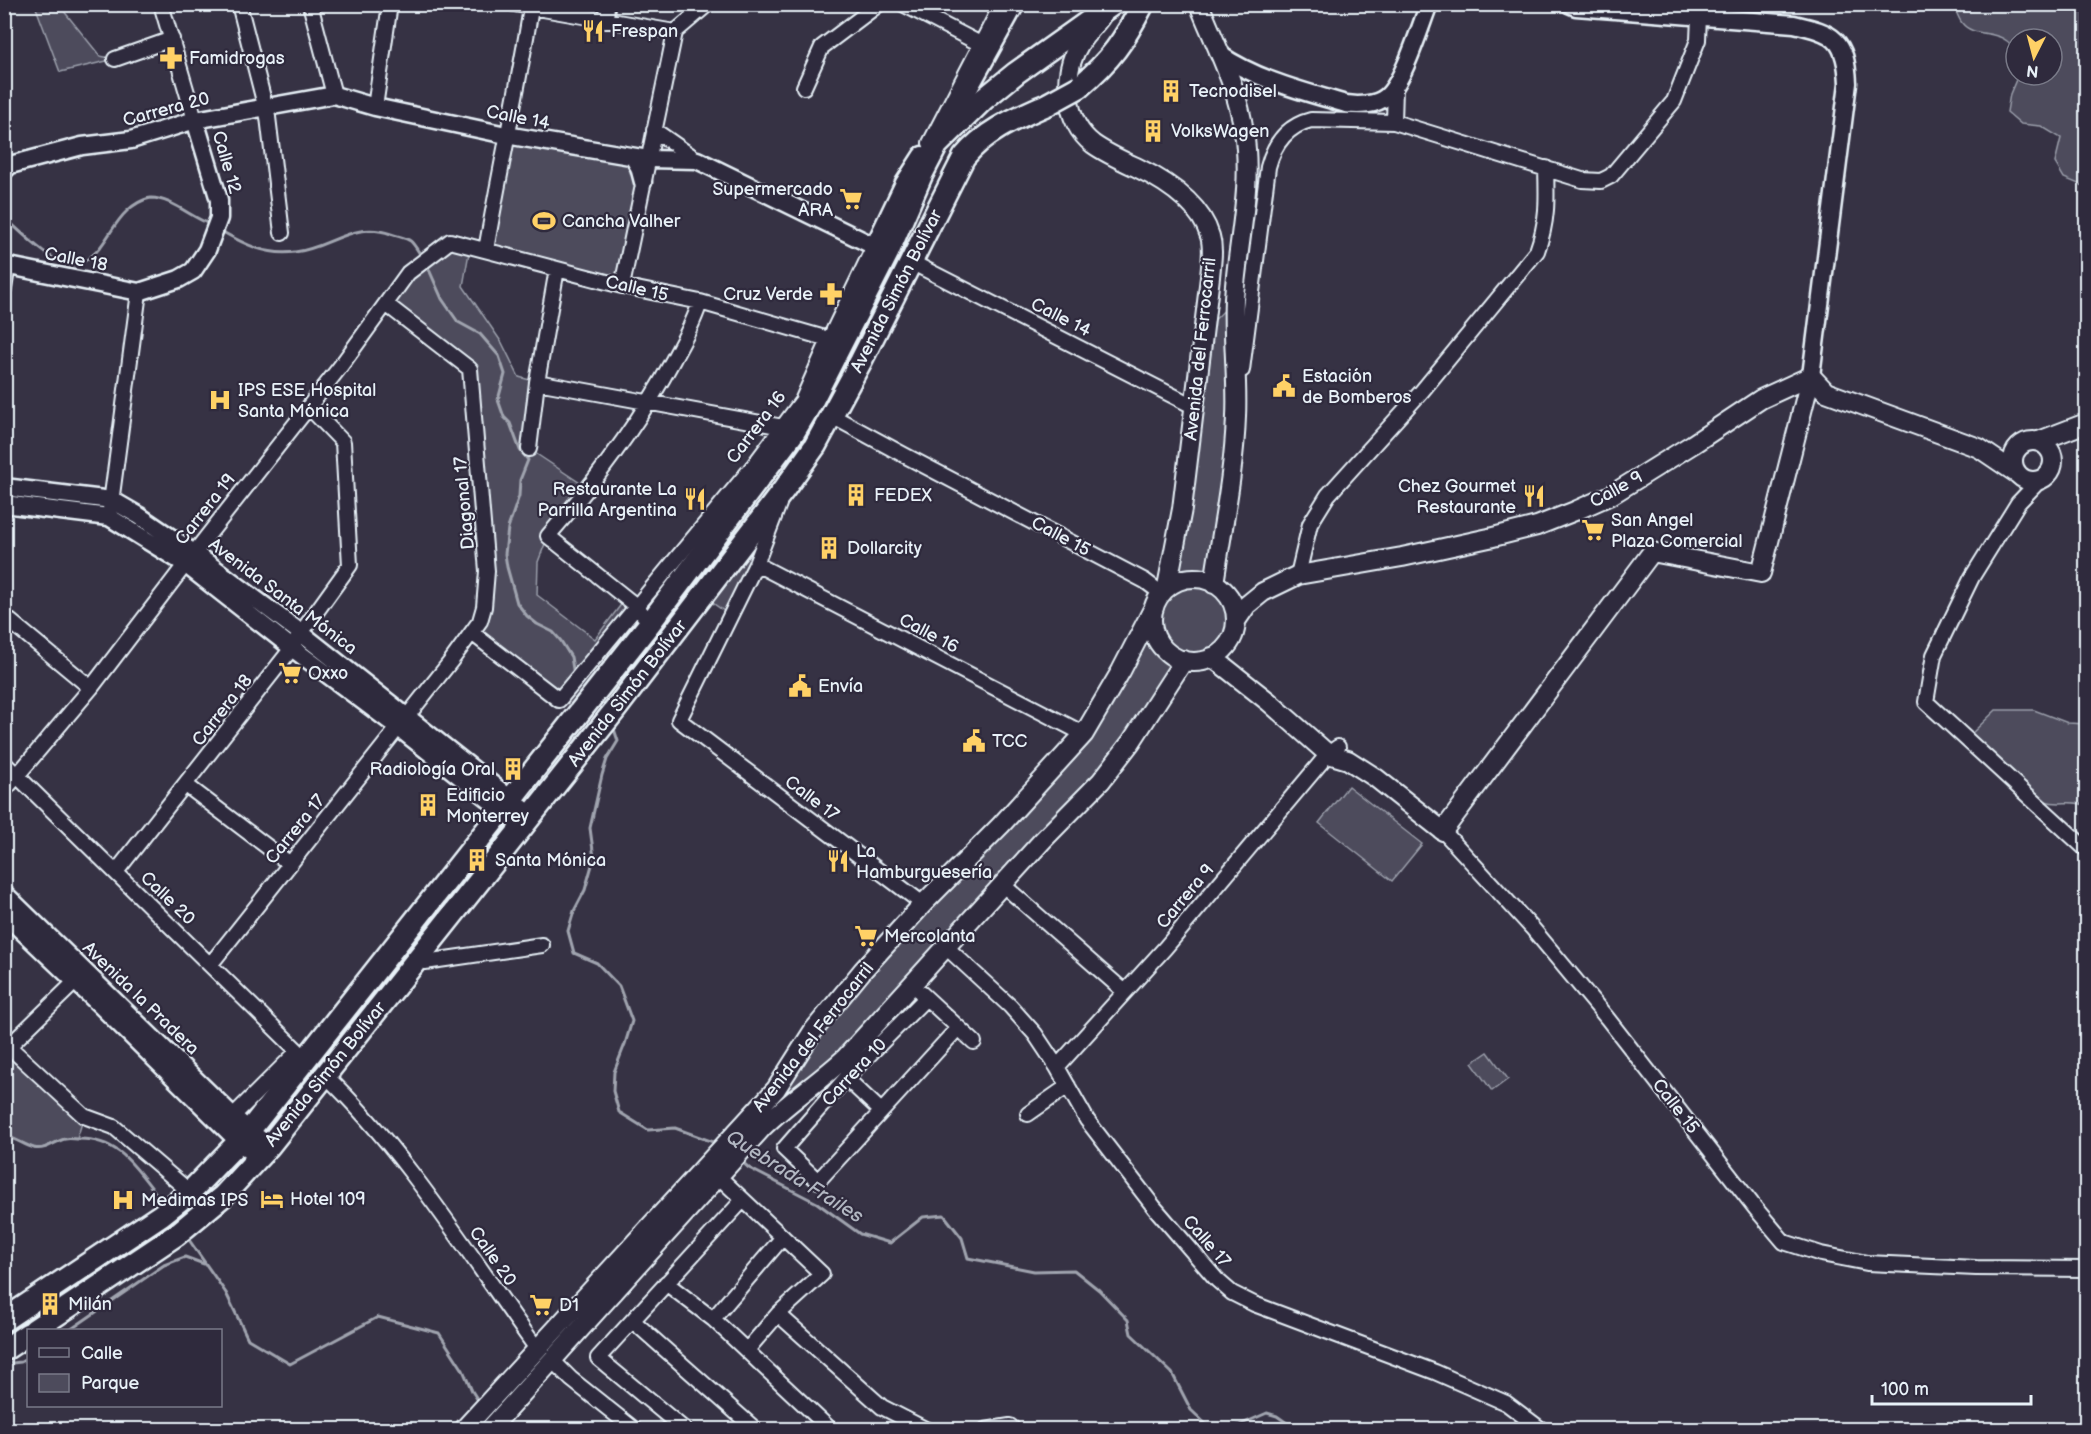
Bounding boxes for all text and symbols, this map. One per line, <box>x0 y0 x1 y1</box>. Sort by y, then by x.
restaurant icon: Frespan <box>580 18 606 44</box>
place label: Frespan <box>611 21 678 42</box>
north arrow <box>2004 27 2064 87</box>
pharmacy icon: Famidrogas <box>158 45 184 71</box>
place label: Famidrogas <box>189 48 285 69</box>
text: N <box>2026 60 2040 81</box>
building icon: Tecnodisel <box>1158 78 1184 104</box>
place label: Tecnodisel <box>1189 81 1277 102</box>
street label: Carrera 20 <box>121 88 212 131</box>
street label: Calle 14 <box>484 101 552 134</box>
building icon: VolksWagen <box>1140 118 1166 144</box>
place label: VolksWagen <box>1171 121 1270 142</box>
street label: Calle 12 <box>208 128 246 196</box>
place label: Supermercado ARA <box>712 179 833 221</box>
supermarket icon: Supermercado ARA <box>838 186 864 212</box>
street label: Avenida Simón Bolívar <box>846 206 947 376</box>
sports icon: Cancha Valher <box>531 208 557 234</box>
place label: Cancha Valher <box>562 211 681 232</box>
street label: Calle 18 <box>43 243 109 276</box>
street label: Avenida del Ferrocarril <box>1180 256 1221 442</box>
street label: Calle 15 <box>603 271 670 306</box>
pharmacy icon: Cruz Verde <box>818 281 844 307</box>
place label: Cruz Verde <box>723 284 813 305</box>
street label: Calle 14 <box>1027 293 1094 341</box>
place label: Estación de Bomberos <box>1302 366 1412 408</box>
public building icon: Estación de Bomberos <box>1271 373 1297 399</box>
place label: IPS ESE Hospital Santa Mónica <box>238 380 376 422</box>
hospital icon: IPS ESE Hospital Santa Mónica <box>207 387 233 413</box>
street label: Carrera 16 <box>722 387 790 468</box>
street label: Diagonal 17 <box>450 455 479 550</box>
street label: Calle 9 <box>1586 466 1646 512</box>
street label: Carrera 19 <box>171 469 240 549</box>
place label: Chez Gourmet Restaurante <box>1398 476 1516 518</box>
place label: Restaurante La Parrilla Argentina <box>538 479 677 521</box>
building icon: FEDEX <box>843 482 869 508</box>
restaurant icon: Chez Gourmet Restaurante <box>1521 483 1547 509</box>
place label: FEDEX <box>874 485 933 506</box>
restaurant icon: Restaurante La Parrilla Argentina <box>682 486 708 512</box>
place label: San Angel Plaza Comercial <box>1611 510 1743 552</box>
street label: Calle 15 <box>1028 512 1094 561</box>
supermarket icon: San Angel Plaza Comercial <box>1580 517 1606 543</box>
street label: Avenida Santa Mónica <box>204 534 361 659</box>
building icon: Dollarcity <box>816 535 842 561</box>
place label: Dollarcity <box>847 538 923 559</box>
street label: Calle 16 <box>895 609 962 658</box>
street label: Avenida Simón Bolívar <box>564 615 691 771</box>
supermarket icon: Oxxo <box>277 660 303 686</box>
place label: Oxxo <box>308 663 348 684</box>
street label: Carrera 18 <box>188 670 257 750</box>
public building icon: Envía <box>787 673 813 699</box>
place label: Envía <box>818 676 863 697</box>
public building icon: TCC <box>961 728 987 754</box>
place label: TCC <box>992 731 1027 752</box>
building icon: Radiología Oral <box>500 756 526 782</box>
place label: Radiología Oral <box>369 759 495 780</box>
street label: Calle 17 <box>781 771 843 826</box>
place label: Edificio Monterrey <box>446 785 530 827</box>
street label: Carrera 17 <box>261 790 330 868</box>
building icon: Edificio Monterrey <box>415 792 441 818</box>
place label: La Hamburguesería <box>856 841 992 883</box>
building icon: Santa Mónica <box>464 847 490 873</box>
restaurant icon: La Hamburguesería <box>825 848 851 874</box>
place label: Santa Mónica <box>495 850 606 871</box>
street label: Carrera 9 <box>1152 860 1218 933</box>
street label: Calle 20 <box>136 867 199 929</box>
supermarket icon: Mercolanta <box>853 923 879 949</box>
place label: Mercolanta <box>884 926 976 947</box>
street label: Avenida la Pradera <box>78 938 203 1059</box>
street label: Avenida del Ferrocarril <box>748 958 878 1116</box>
street label: Avenida Simón Bolívar <box>261 997 391 1151</box>
street label: Carrera 10 <box>818 1034 891 1111</box>
street label: Calle 15 <box>1648 1075 1703 1138</box>
water label: Quebrada Frailes <box>722 1125 867 1229</box>
hotel icon: Hotel 109 <box>259 1186 285 1212</box>
hospital icon: Medimas IPS <box>110 1187 136 1213</box>
place label: Hotel 109 <box>290 1189 366 1210</box>
place label: Medimas IPS <box>141 1190 248 1211</box>
street label: Calle 17 <box>1178 1211 1235 1272</box>
street label: Calle 20 <box>465 1223 521 1290</box>
building icon: Milán <box>37 1291 63 1317</box>
supermarket icon: D1 <box>528 1292 554 1318</box>
place label: Milán <box>68 1294 112 1315</box>
place label: D1 <box>559 1295 579 1316</box>
legend <box>27 1329 222 1407</box>
text: Calle <box>81 1343 123 1364</box>
scale bar <box>1872 1368 2031 1406</box>
text: Parque <box>81 1373 139 1394</box>
text: 100 m <box>1881 1379 1929 1400</box>

